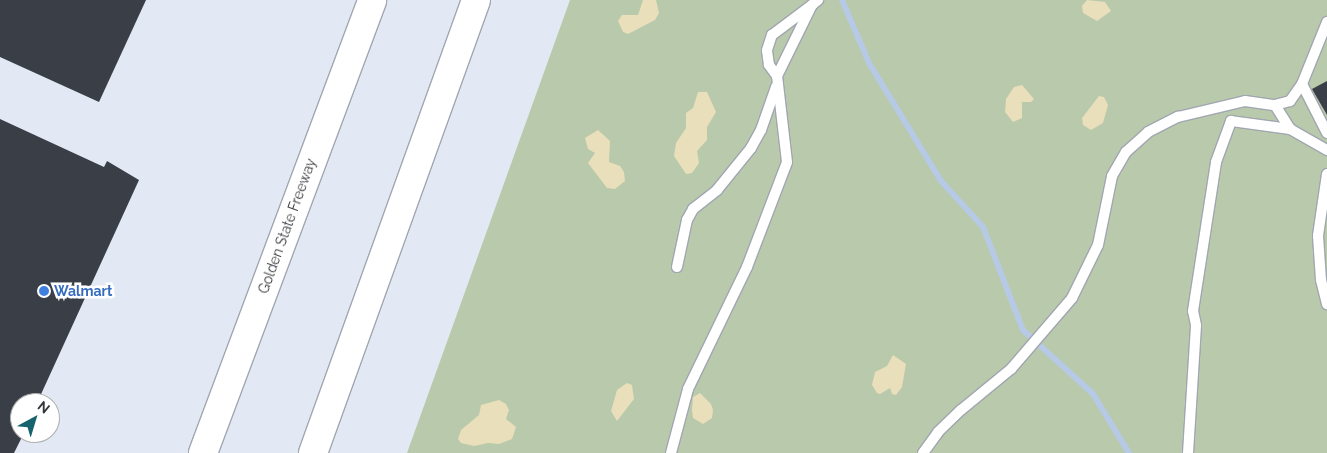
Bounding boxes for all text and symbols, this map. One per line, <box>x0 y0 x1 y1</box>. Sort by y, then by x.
street label: Golden State Freeway <box>255 156 319 296</box>
place label: Walmart <box>54 283 112 299</box>
marker: Walmart <box>38 285 50 297</box>
north arrow <box>10 393 60 443</box>
text: N <box>35 398 53 417</box>

